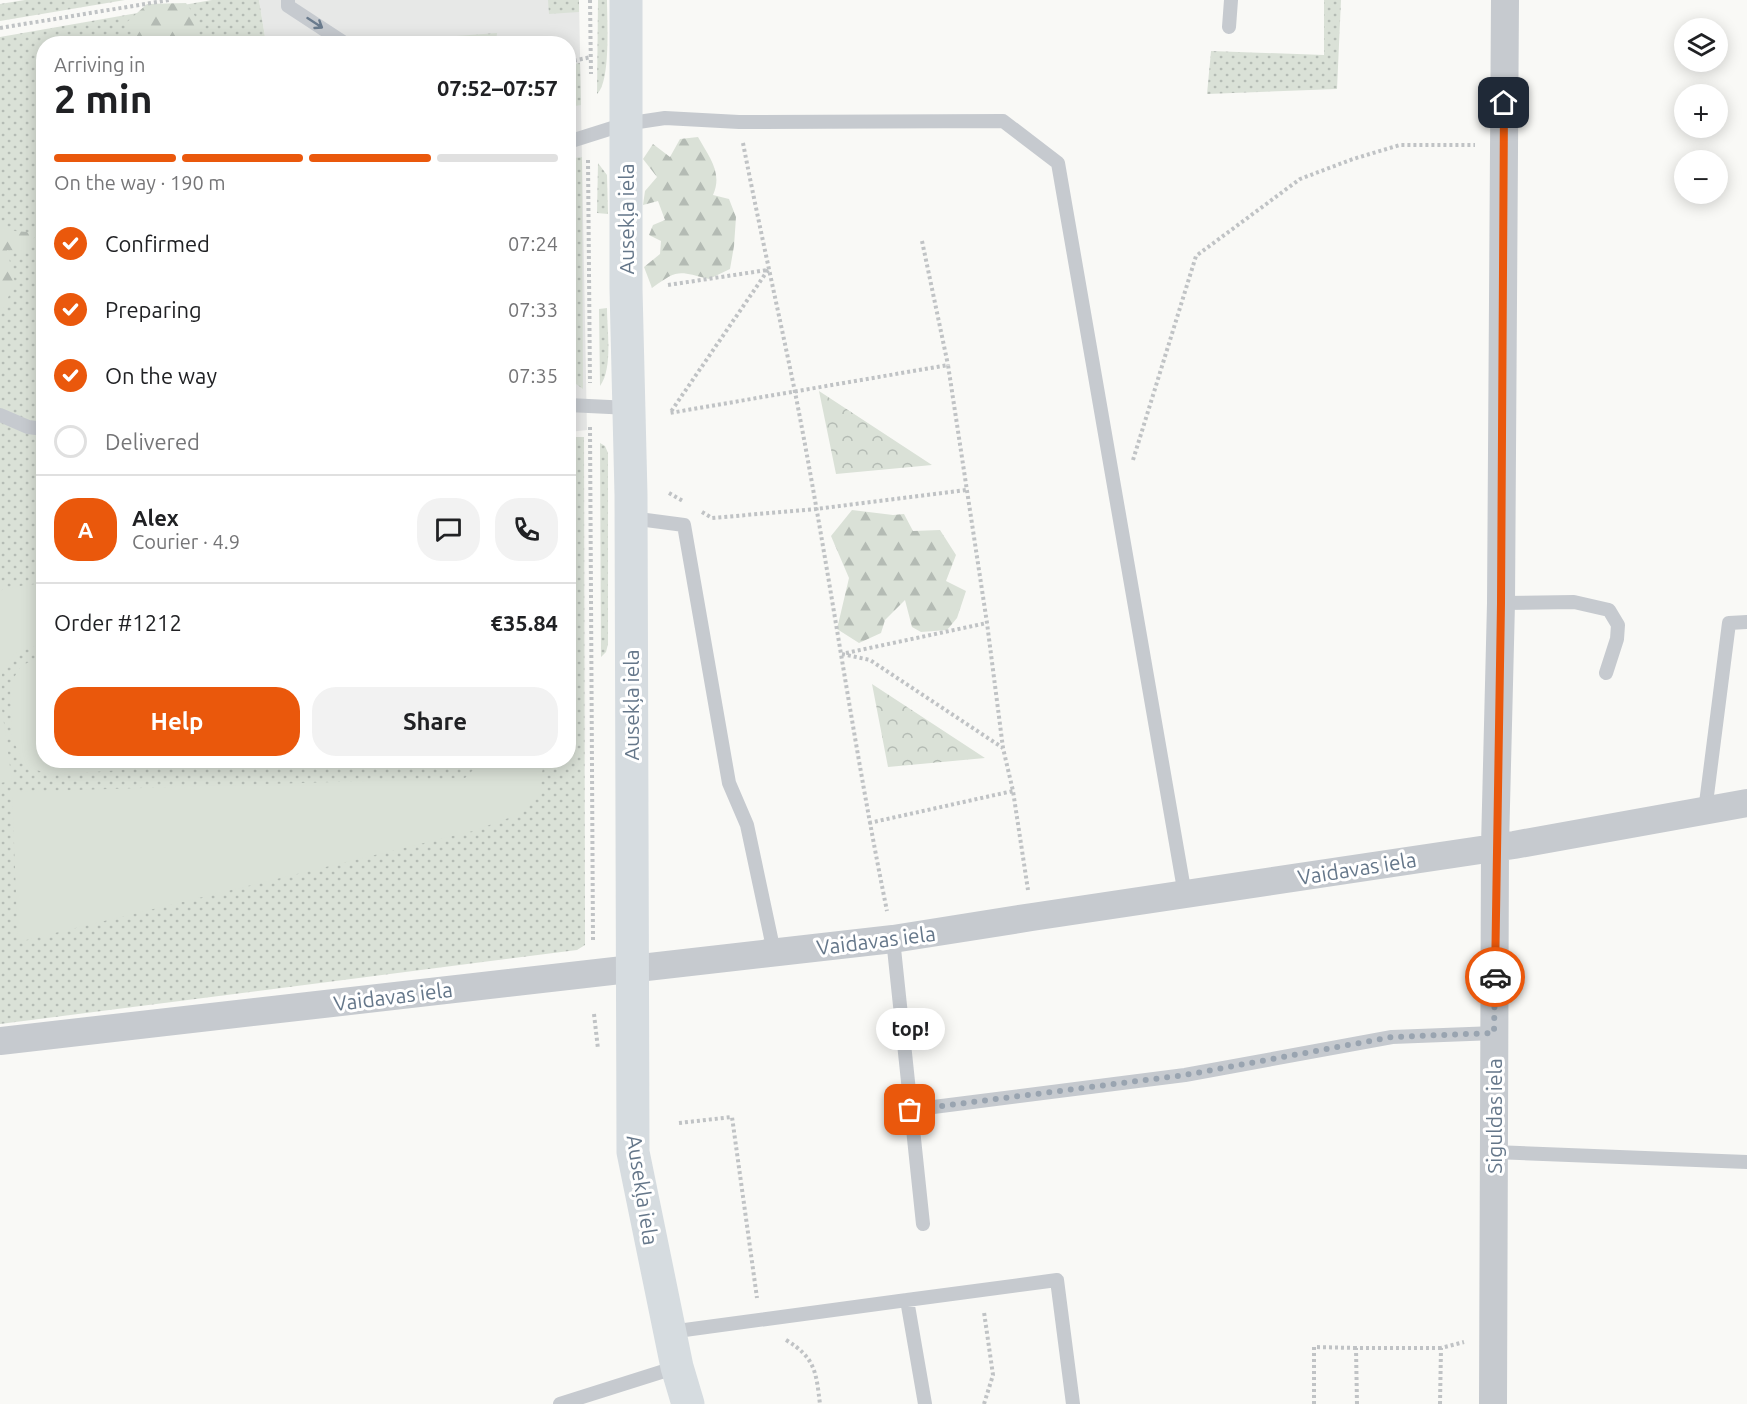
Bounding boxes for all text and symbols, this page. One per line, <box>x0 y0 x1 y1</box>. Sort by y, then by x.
one-way arrow <box>306 17 323 29</box>
map controls <box>1674 18 1728 204</box>
button: layers <box>1674 18 1728 72</box>
text: Arriving in <box>54 53 145 76</box>
text: 07:52–07:57 <box>437 75 558 100</box>
text: 2 min <box>54 77 153 120</box>
pin <box>1478 77 1529 128</box>
button: + <box>1674 84 1728 138</box>
icon: home <box>1487 86 1520 119</box>
button: − <box>1674 150 1728 204</box>
street label: Ausekļa iela <box>614 163 638 275</box>
text: On the way · 190 m <box>54 171 226 194</box>
icon: check <box>54 227 87 260</box>
text: Confirmed <box>105 231 210 256</box>
text: 07:24 <box>508 232 558 255</box>
icon: check <box>54 293 87 326</box>
text: Preparing <box>105 297 202 322</box>
text: 07:33 <box>508 298 558 321</box>
icon: check <box>54 359 87 392</box>
text: On the way <box>105 363 217 388</box>
text: 07:35 <box>508 364 558 387</box>
text: Delivered <box>105 429 200 454</box>
button: chat <box>417 498 480 561</box>
button: phone <box>495 498 558 561</box>
text: Alex <box>132 505 179 530</box>
text: A <box>78 517 93 542</box>
text: Courier · 4.9 <box>132 530 240 553</box>
text: Order #1212 <box>54 610 182 635</box>
text: €35.84 <box>491 610 558 635</box>
street label: Ausekļa iela <box>619 649 643 761</box>
button: Help <box>54 687 300 756</box>
button: Share <box>312 687 558 756</box>
street label: Vaidavas iela <box>1296 847 1418 889</box>
street label: Vaidavas iela <box>815 921 937 959</box>
courier <box>1465 947 1525 1007</box>
icon: car <box>1479 961 1512 994</box>
street label: Vaidavas iela <box>332 977 454 1015</box>
callout: top! <box>876 1008 944 1050</box>
text: top! <box>892 1017 930 1040</box>
street label: Siguldas iela <box>1482 1058 1506 1174</box>
pin <box>884 1084 935 1135</box>
icon: bag <box>893 1093 926 1126</box>
street label: Ausekļa iela <box>622 1133 664 1247</box>

